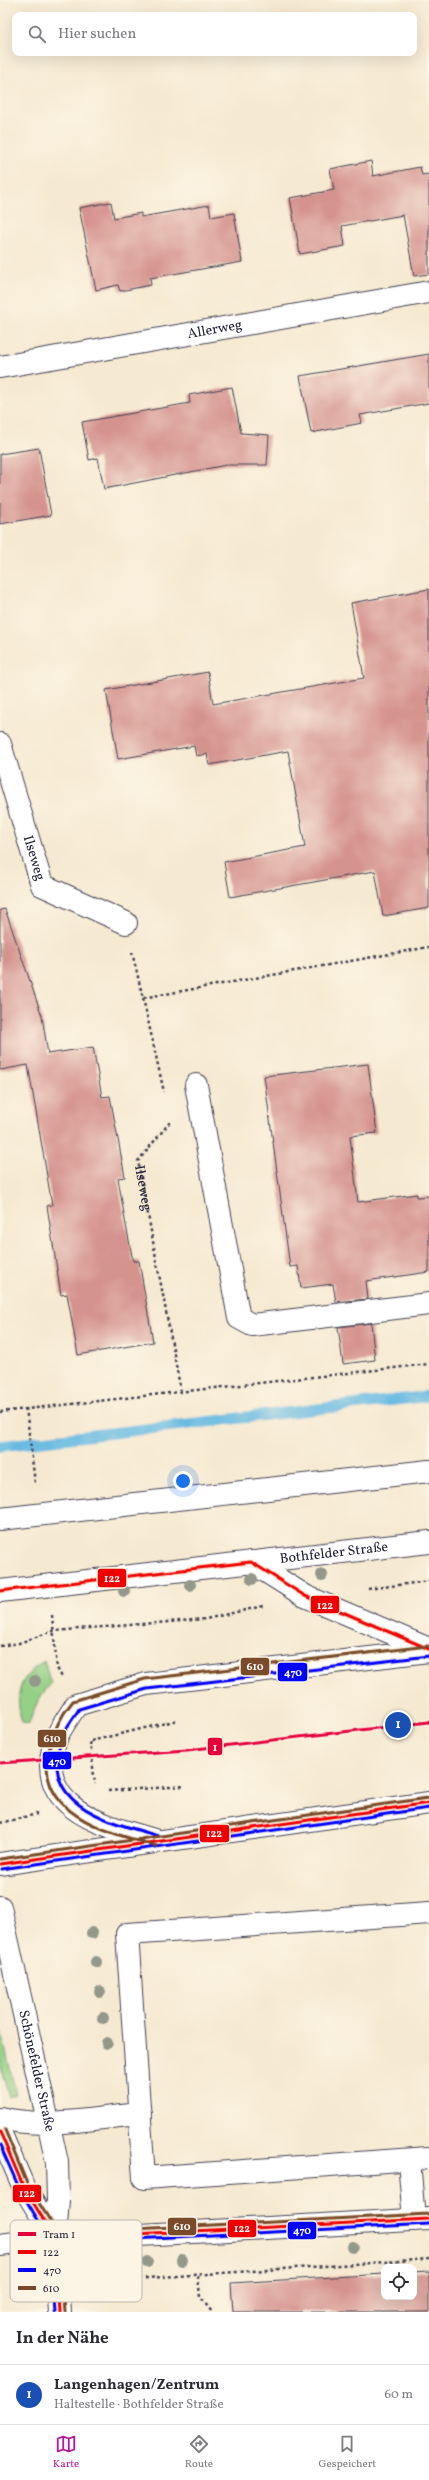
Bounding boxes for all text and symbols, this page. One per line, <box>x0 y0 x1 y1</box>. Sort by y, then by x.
search box <box>12 12 417 56</box>
icon: search <box>26 23 48 45</box>
text: Hier suchen <box>58 24 136 45</box>
street label: Allerweg <box>186 315 244 344</box>
street label: Ilseweg <box>18 833 50 883</box>
street label: Ilseweg <box>129 1164 157 1213</box>
your location <box>173 1471 193 1491</box>
street label: Bothfelder Straße <box>279 1537 389 1568</box>
line badge: 122 <box>97 1568 127 1588</box>
text: 122 <box>104 1572 120 1587</box>
line badge: 122 <box>310 1595 340 1614</box>
text: 122 <box>317 1599 333 1614</box>
line badge: 610 <box>240 1657 270 1676</box>
text: 610 <box>246 1660 264 1675</box>
line badge: 470 <box>277 1662 308 1682</box>
text: 470 <box>284 1666 302 1681</box>
pin: 1 <box>385 1710 411 1740</box>
line badge: 610 <box>37 1729 67 1748</box>
text: 610 <box>43 1732 61 1747</box>
line badge: 1 <box>207 1737 223 1756</box>
text: 1 <box>213 1741 217 1756</box>
line badge: 470 <box>42 1751 72 1770</box>
text: 470 <box>48 1755 66 1770</box>
line badge: 122 <box>199 1824 230 1843</box>
text: 122 <box>206 1827 222 1842</box>
street label: Schönefelder Straße <box>14 2008 60 2134</box>
line badge: 122 <box>12 2184 42 2203</box>
text: 122 <box>19 2187 35 2202</box>
line badge: 610 <box>167 2217 197 2236</box>
line badge: 122 <box>227 2219 257 2238</box>
legend <box>10 2220 142 2302</box>
text: 610 <box>173 2220 191 2235</box>
line badge: 470 <box>287 2221 317 2240</box>
text: 122 <box>234 2222 250 2237</box>
text: 470 <box>293 2224 311 2239</box>
text: Tram 1 <box>43 2228 75 2243</box>
text: 122 <box>43 2246 59 2261</box>
text: 470 <box>43 2264 61 2279</box>
map controls <box>381 2264 417 2300</box>
button: locate <box>381 2264 417 2300</box>
text: 610 <box>43 2282 60 2297</box>
text: In der Nähe <box>16 2327 109 2350</box>
text: Langenhagen/Zentrum <box>54 2375 219 2396</box>
text: 1 <box>26 2386 32 2404</box>
text: 60 m <box>385 2386 413 2404</box>
text: Haltestelle · Bothfelder Straße <box>54 2396 224 2414</box>
tab: Karte <box>53 2433 79 2472</box>
tab: Route <box>185 2433 213 2472</box>
tab: Gespeichert <box>319 2433 376 2472</box>

